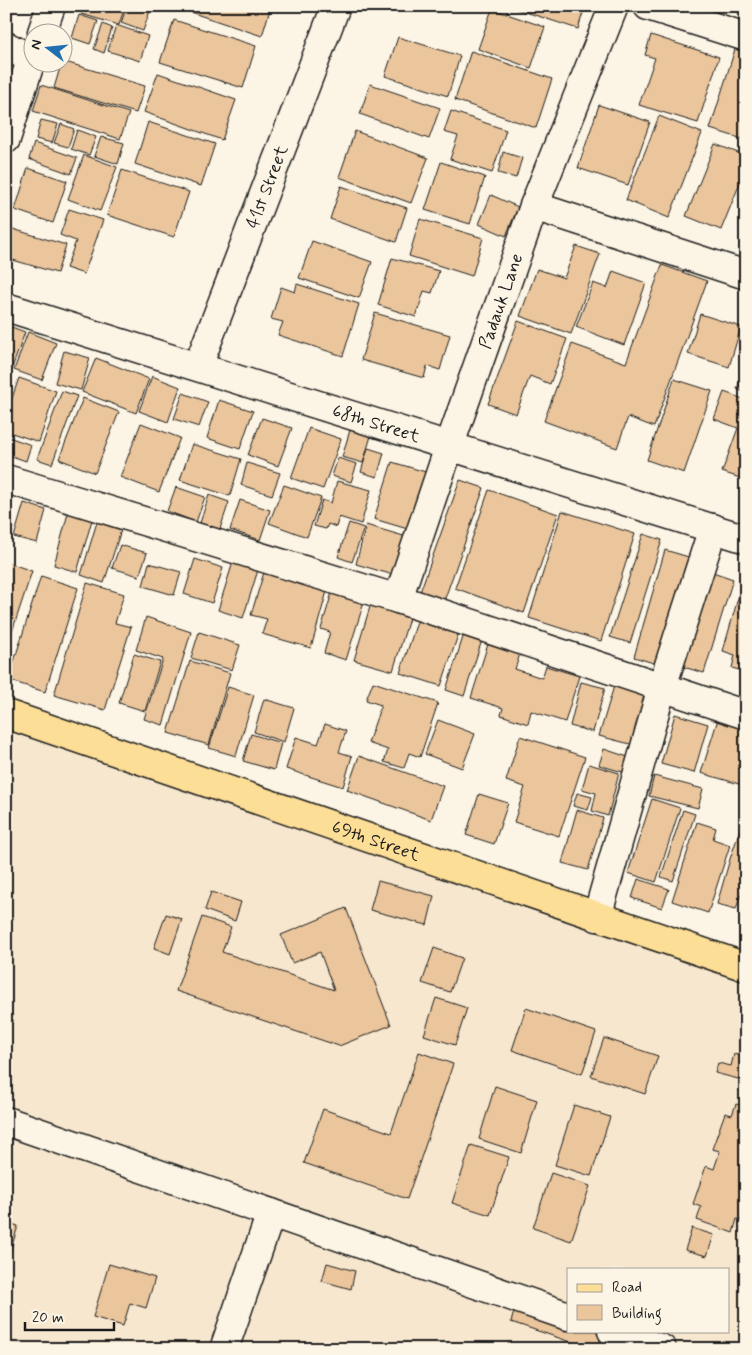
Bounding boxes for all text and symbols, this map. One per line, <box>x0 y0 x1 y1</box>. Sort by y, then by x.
north arrow <box>22 22 72 72</box>
text: N <box>27 38 46 52</box>
street label: 41st Street <box>241 142 295 232</box>
street label: Padauk Lane <box>473 250 529 352</box>
street label: 68th Street <box>329 399 423 449</box>
street label: 69th Street <box>328 815 423 868</box>
legend <box>567 1268 730 1332</box>
text: Road <box>612 1278 642 1298</box>
scale bar <box>25 1300 114 1332</box>
text: Building <box>612 1304 662 1325</box>
text: 20 m <box>32 1308 64 1328</box>

